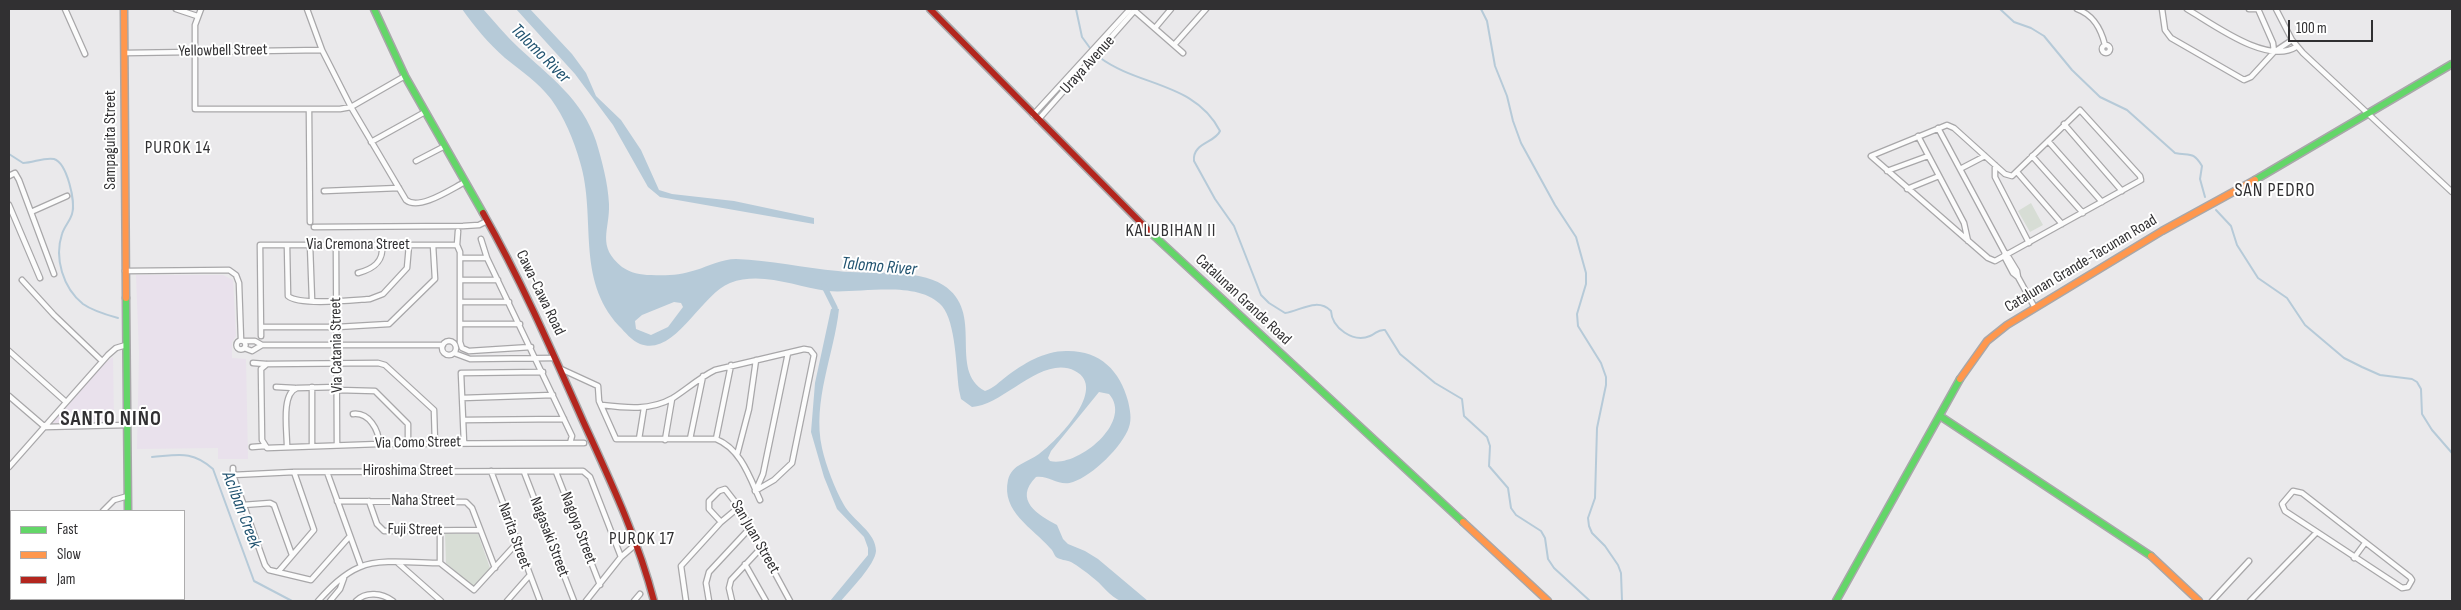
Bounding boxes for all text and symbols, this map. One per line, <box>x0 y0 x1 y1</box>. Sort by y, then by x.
scale bar <box>2291 10 2376 42</box>
text: 100 m <box>2296 19 2327 38</box>
water label: Talomo River <box>506 20 574 88</box>
street label: Uraya Avenue <box>1057 32 1119 98</box>
street label: Yellowbell Street <box>178 41 268 61</box>
street label: Sampaguita Street <box>101 90 121 190</box>
district label: PUROK 14 <box>144 137 212 159</box>
district label: SAN PEDRO <box>2233 180 2317 202</box>
street label: Catalunan Grande-Tacunan Road <box>2001 211 2161 317</box>
district label: KALUBIHAN II <box>1124 220 1218 242</box>
street label: Via Cremona Street <box>306 235 410 255</box>
street label: Cawa-Cawa Road <box>511 247 569 339</box>
street label: Catalunan Grande Road <box>1191 251 1295 349</box>
water label: Talomo River <box>840 253 918 281</box>
street label: Via Catania Street <box>327 297 347 393</box>
district label: SANTO NIÑO <box>59 407 163 433</box>
street label: Via Como Street <box>375 433 461 453</box>
street label: Hiroshima Street <box>363 461 453 481</box>
water label: Acliban Creek <box>216 468 266 552</box>
street label: Nagoya Street <box>555 489 601 567</box>
street label: Naha Street <box>391 491 455 511</box>
street label: Nagasaki Street <box>525 494 573 580</box>
street label: San Juan Street <box>726 497 784 577</box>
street label: Narita Street <box>493 500 535 572</box>
legend <box>10 510 185 600</box>
text: Fast <box>57 520 78 539</box>
street label: Fuji Street <box>387 520 443 540</box>
district label: PUROK 17 <box>608 528 676 550</box>
text: Slow <box>57 545 81 564</box>
text: Jam <box>57 570 75 589</box>

